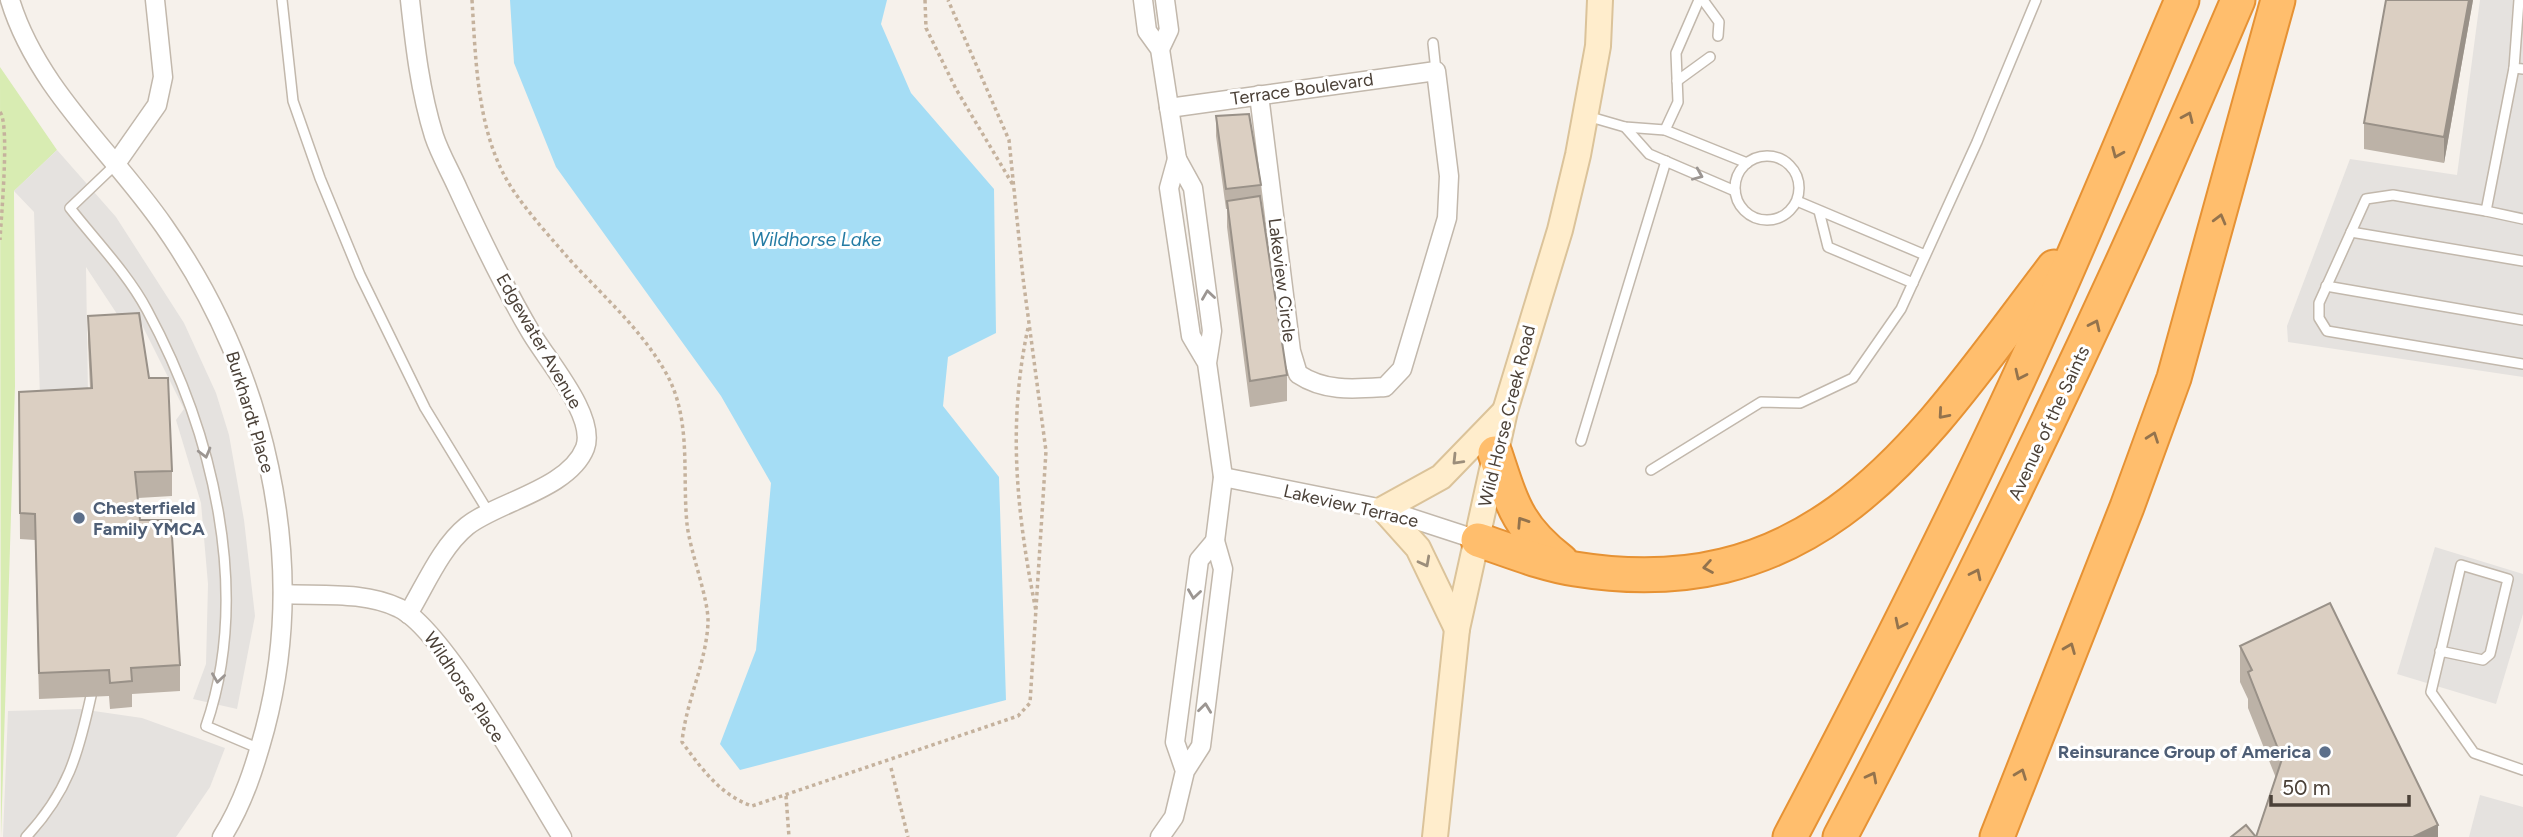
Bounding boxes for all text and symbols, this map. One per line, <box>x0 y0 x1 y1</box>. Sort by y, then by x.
street label: Terrace Boulevard <box>1229 68 1375 110</box>
one-way arrow <box>2180 112 2194 124</box>
one-way arrow <box>2111 146 2125 159</box>
one-way arrow <box>1691 167 1703 181</box>
one-way arrow <box>2212 213 2226 225</box>
street label: Lakeview Circle <box>1263 217 1301 344</box>
water label: Wildhorse Lake <box>751 228 882 251</box>
street label: Edgewater Avenue <box>491 269 587 413</box>
one-way arrow <box>1200 289 1215 301</box>
one-way arrow <box>2087 320 2101 332</box>
street label: Wild Horse Creek Road <box>1474 323 1540 509</box>
street label: Avenue of the Saints <box>2004 342 2094 504</box>
street label: Burkhardt Place <box>221 348 279 476</box>
one-way arrow <box>2014 367 2028 380</box>
one-way arrow <box>1939 405 1951 418</box>
one-way arrow <box>2145 431 2159 443</box>
one-way arrow <box>196 447 211 459</box>
one-way arrow <box>1453 452 1466 465</box>
street label: Lakeview Terrace <box>1281 480 1421 532</box>
place label: Chesterfield Family YMCA <box>93 497 205 540</box>
marker: Chesterfield Family YMCA <box>71 510 87 526</box>
one-way arrow <box>1518 517 1531 530</box>
one-way arrow <box>1417 555 1431 567</box>
one-way arrow <box>1702 558 1714 573</box>
one-way arrow <box>1968 569 1982 581</box>
one-way arrow <box>1187 588 1202 600</box>
one-way arrow <box>1895 617 1909 629</box>
street label: Wildhorse Place <box>419 628 509 746</box>
one-way arrow <box>2062 643 2076 655</box>
one-way arrow <box>211 672 226 684</box>
one-way arrow <box>1198 702 1213 714</box>
place label: Reinsurance Group of America <box>2058 741 2311 763</box>
marker: Reinsurance Group of America <box>2317 744 2333 760</box>
scale bar <box>2271 764 2409 808</box>
one-way arrow <box>2013 769 2027 781</box>
one-way arrow <box>1864 771 1877 784</box>
text: 50 m <box>2282 775 2331 800</box>

